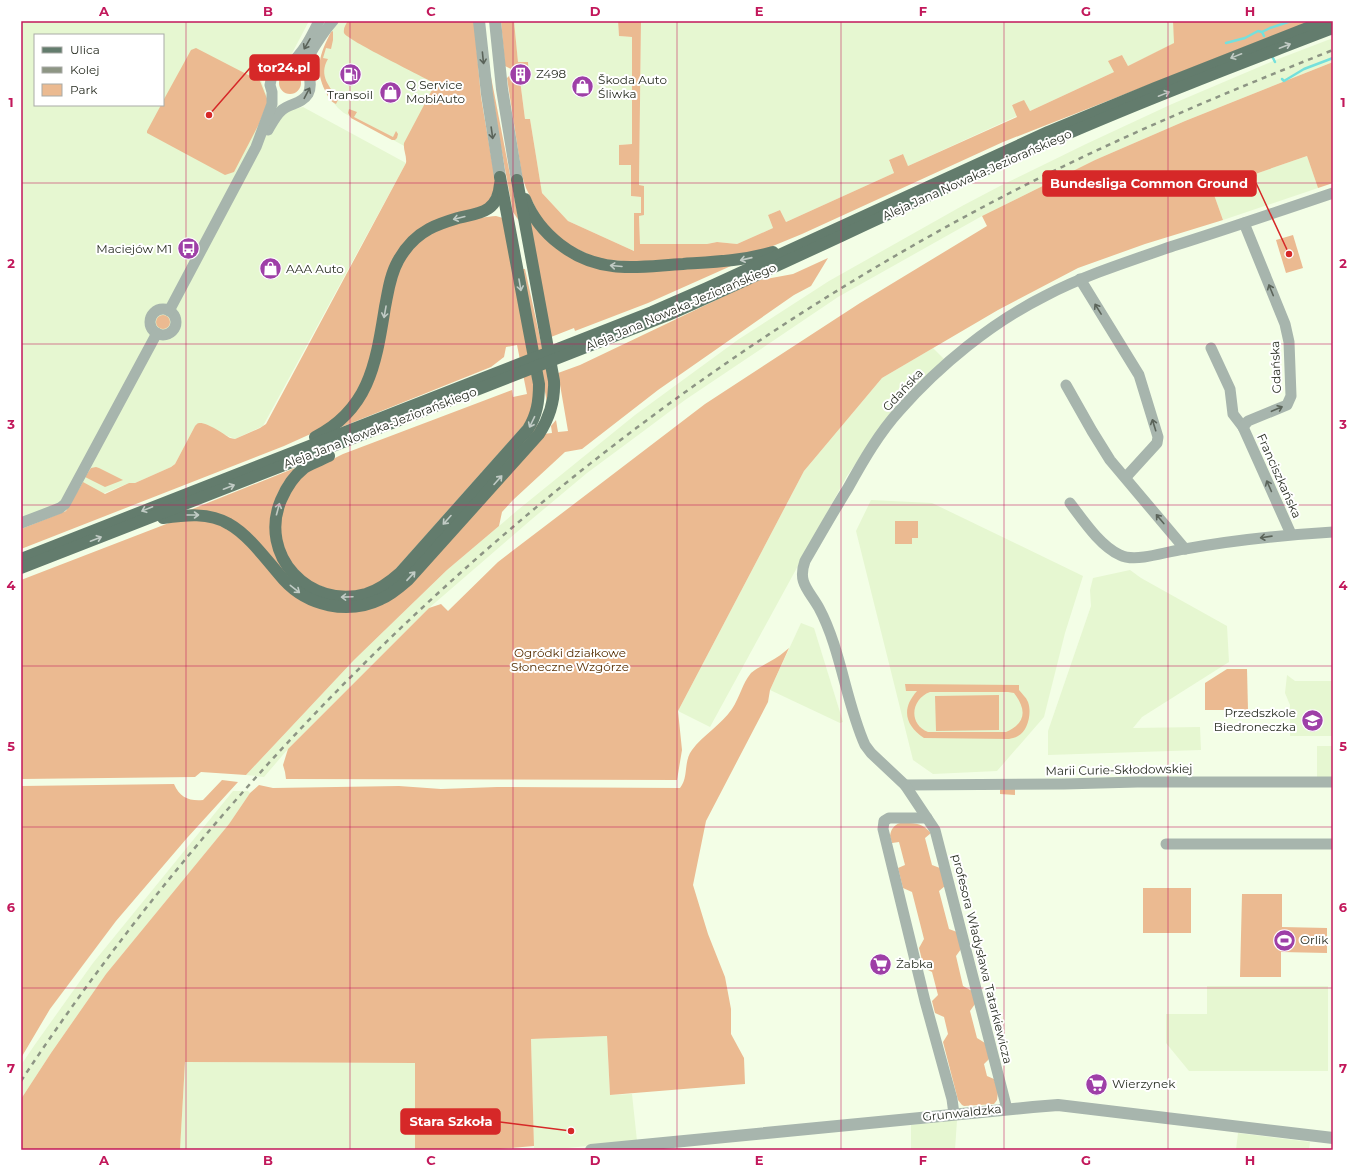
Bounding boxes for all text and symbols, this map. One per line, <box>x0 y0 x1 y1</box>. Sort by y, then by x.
text: A <box>98 3 110 19</box>
text: B <box>263 3 273 19</box>
text: C <box>426 3 436 19</box>
text: D <box>590 3 601 19</box>
text: E <box>755 3 764 19</box>
text: F <box>919 3 927 19</box>
text: G <box>1081 3 1091 19</box>
text: H <box>1245 3 1255 19</box>
legend <box>34 34 164 106</box>
one-way arrow <box>302 38 310 50</box>
text: Ulica <box>70 42 100 57</box>
one-way arrow <box>1279 42 1291 50</box>
one-way arrow <box>479 51 486 64</box>
one-way arrow <box>1231 52 1243 60</box>
callout: tor24.pl <box>250 55 319 80</box>
text: tor24.pl <box>258 59 310 75</box>
fuel station icon: Transoil <box>337 61 363 87</box>
building icon: Z498 <box>507 61 533 87</box>
text: Kolej <box>70 62 99 77</box>
place label: Z498 <box>536 66 567 81</box>
place label: Škoda Auto Śliwka <box>598 72 667 101</box>
shop icon: Škoda Auto Śliwka <box>570 74 596 100</box>
place label: Q Service MobiAuto <box>406 77 465 106</box>
shop icon: Q Service MobiAuto <box>378 79 404 105</box>
text: Park <box>70 82 98 97</box>
one-way arrow <box>304 87 311 99</box>
place label: Transoil <box>327 87 373 102</box>
one-way arrow <box>1158 89 1170 97</box>
text: 1 <box>8 94 14 110</box>
text: 1 <box>1340 94 1346 110</box>
one-way arrow <box>488 126 496 139</box>
street label: Aleja Jana Nowaka-Jeziorańskiego <box>880 126 1074 223</box>
callout: Bundesliga Common Ground <box>1043 171 1256 196</box>
text: Bundesliga Common Ground <box>1050 175 1248 191</box>
one-way arrow <box>452 215 465 223</box>
bus stop icon: Maciejów M1 <box>175 236 201 262</box>
place label: Maciejów M1 <box>96 241 172 256</box>
text: 2 <box>7 255 15 271</box>
one-way arrow <box>740 255 753 263</box>
text: 2 <box>1339 255 1347 271</box>
shop icon: AAA Auto <box>258 256 284 282</box>
street label: Aleja Jana Nowaka-Jeziorańskiego <box>583 259 778 354</box>
place label: AAA Auto <box>286 261 344 276</box>
one-way arrow <box>610 263 623 270</box>
one-way arrow <box>516 278 524 291</box>
one-way arrow <box>1267 285 1274 297</box>
one-way arrow <box>1094 304 1102 315</box>
one-way arrow <box>380 305 388 318</box>
street label: Gdańska <box>1267 340 1284 394</box>
street label: Gdańska <box>879 365 926 414</box>
street label: Aleja Jana Nowaka-Jeziorańskiego <box>281 384 479 471</box>
one-way arrow <box>1270 405 1282 412</box>
text: 3 <box>6 416 15 432</box>
one-way arrow <box>528 416 535 428</box>
text: 3 <box>1338 416 1347 432</box>
one-way arrow <box>1150 419 1157 432</box>
street label: Franciszkańska <box>1254 431 1305 520</box>
one-way arrow <box>494 474 503 485</box>
one-way arrow <box>1265 480 1272 492</box>
one-way arrow <box>223 483 235 491</box>
one-way arrow <box>275 503 282 516</box>
one-way arrow <box>142 506 154 513</box>
one-way arrow <box>186 511 199 519</box>
one-way arrow <box>1156 513 1165 524</box>
one-way arrow <box>442 515 452 525</box>
one-way arrow <box>1260 533 1273 541</box>
one-way arrow <box>90 534 102 542</box>
one-way arrow <box>407 571 416 581</box>
text: 4 <box>7 577 16 593</box>
text: 4 <box>1339 577 1348 593</box>
one-way arrow <box>289 585 300 593</box>
one-way arrow <box>341 593 354 600</box>
park label: Ogródki działkowe Słoneczne Wzgórze <box>511 645 629 674</box>
place label: Przedszkole Biedroneczka <box>1214 705 1296 734</box>
school or university icon: Przedszkole Biedroneczka <box>1299 707 1325 733</box>
text: 5 <box>7 738 15 754</box>
text: 5 <box>1339 738 1347 754</box>
street label: Marii Curie-Skłodowskiej <box>1045 761 1193 778</box>
street label: profesora Władysława Tatarkiewicza <box>949 852 1016 1065</box>
text: 6 <box>7 899 16 915</box>
text: 6 <box>1339 899 1348 915</box>
sports icon: Orlik <box>1271 927 1297 953</box>
place label: Orlik <box>1300 932 1329 947</box>
supermarket icon: Żabka <box>867 951 893 977</box>
place label: Żabka <box>896 956 933 971</box>
text: 7 <box>7 1060 15 1076</box>
text: 7 <box>1339 1060 1347 1076</box>
supermarket icon: Wierzynek <box>1084 1071 1110 1097</box>
place label: Wierzynek <box>1112 1076 1176 1091</box>
street label: Grunwaldzka <box>922 1101 1002 1124</box>
callout: Stara Szkoła <box>401 1109 500 1134</box>
text: Stara Szkoła <box>410 1113 492 1129</box>
text: A <box>98 1152 110 1168</box>
text: B <box>263 1152 273 1168</box>
text: C <box>426 1152 436 1168</box>
text: D <box>590 1152 601 1168</box>
text: E <box>755 1152 764 1168</box>
text: F <box>919 1152 927 1168</box>
text: G <box>1081 1152 1091 1168</box>
text: H <box>1245 1152 1255 1168</box>

